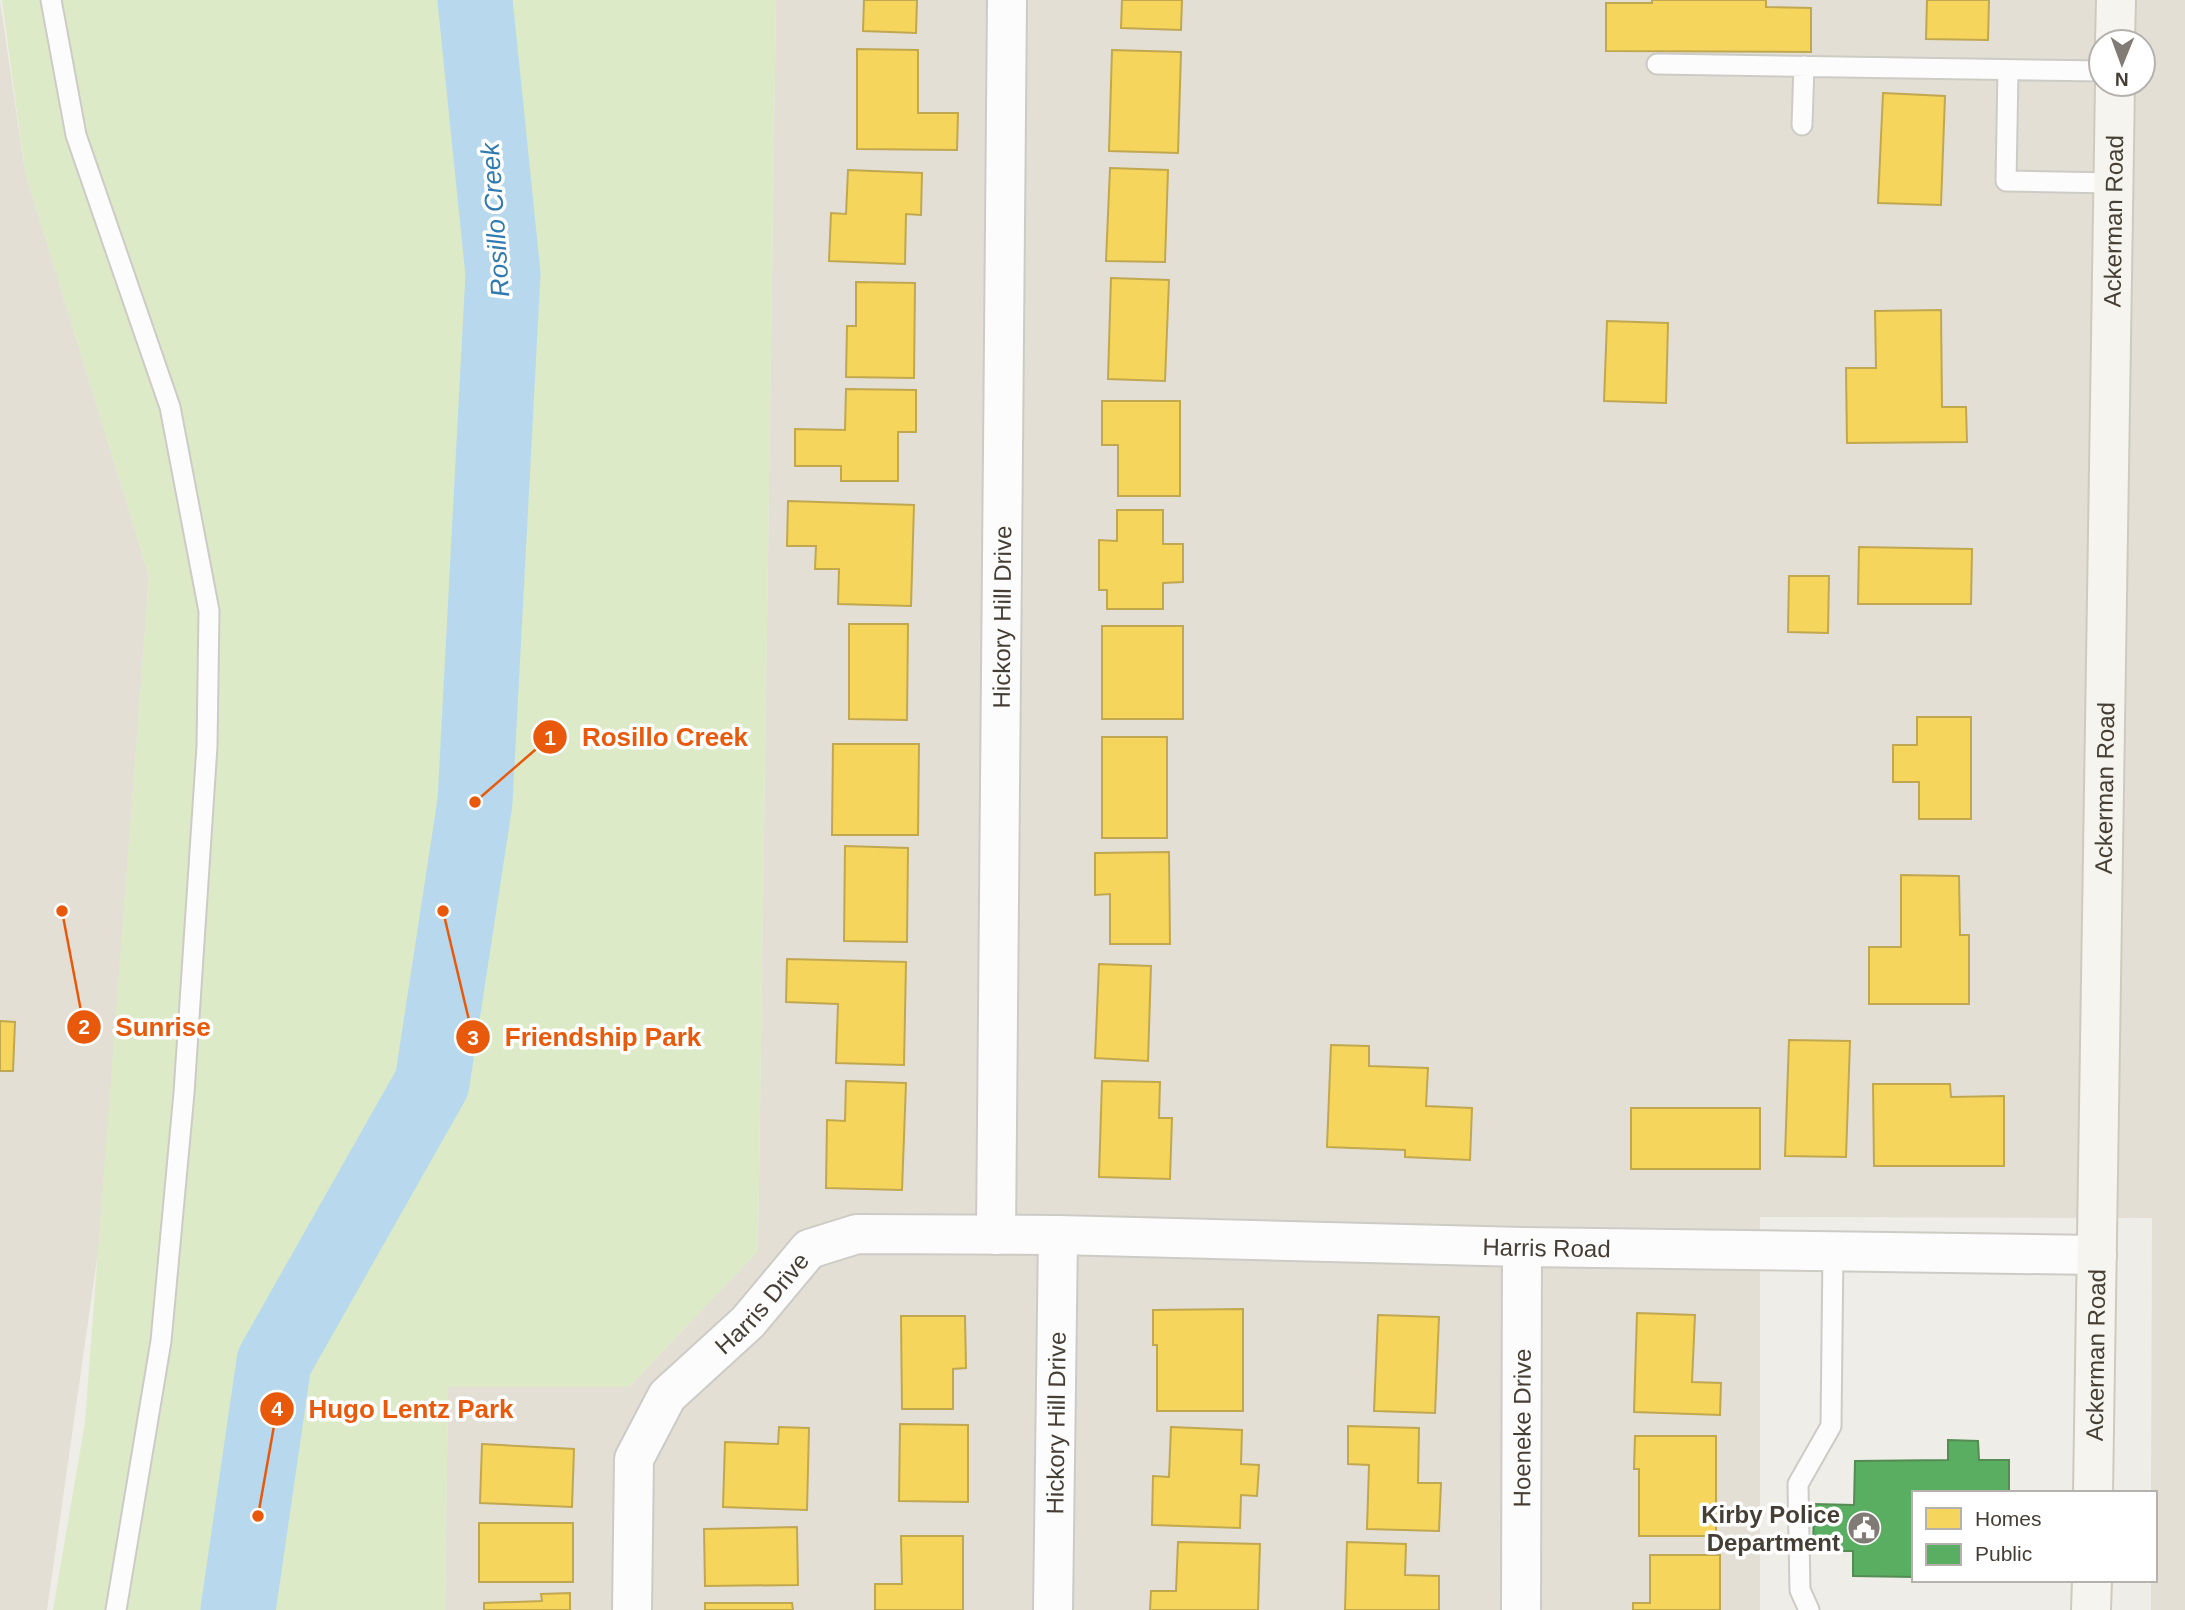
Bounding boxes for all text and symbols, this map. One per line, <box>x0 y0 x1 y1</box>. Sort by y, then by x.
north arrow <box>2087 28 2157 98</box>
text: N <box>2115 69 2129 90</box>
street label: Ackerman Road <box>2098 135 2128 307</box>
water label: Rosillo Creek <box>475 140 515 298</box>
street label: Hickory Hill Drive <box>987 526 1016 709</box>
street label: Ackerman Road <box>2089 702 2119 874</box>
callout: Rosillo Creek <box>533 714 762 761</box>
text: Rosillo Creek <box>582 722 749 752</box>
text: 1 <box>544 726 556 749</box>
callout: Sunrise <box>66 1003 225 1050</box>
text: Sunrise <box>115 1012 211 1042</box>
callout: Friendship Park <box>455 1014 715 1061</box>
text: 2 <box>78 1015 90 1038</box>
text: Friendship Park <box>505 1022 702 1052</box>
text: 3 <box>467 1026 479 1049</box>
street label: Harris Road <box>1482 1232 1611 1262</box>
street label: Harris Drive <box>709 1247 814 1359</box>
street label: Ackerman Road <box>2080 1269 2110 1441</box>
street label: Hickory Hill Drive <box>1041 1331 1070 1515</box>
street label: Hoeneke Drive <box>1508 1349 1535 1507</box>
callout: Hugo Lentz Park <box>260 1386 528 1433</box>
text: Hugo Lentz Park <box>308 1394 514 1424</box>
text: 4 <box>271 1397 283 1420</box>
legend <box>1912 1491 2157 1582</box>
place label: Kirby Police Department <box>1701 1501 1840 1556</box>
text: Homes <box>1975 1507 2042 1530</box>
public building icon: Kirby Police Department <box>1845 1509 1883 1547</box>
text: Public <box>1975 1542 2032 1565</box>

